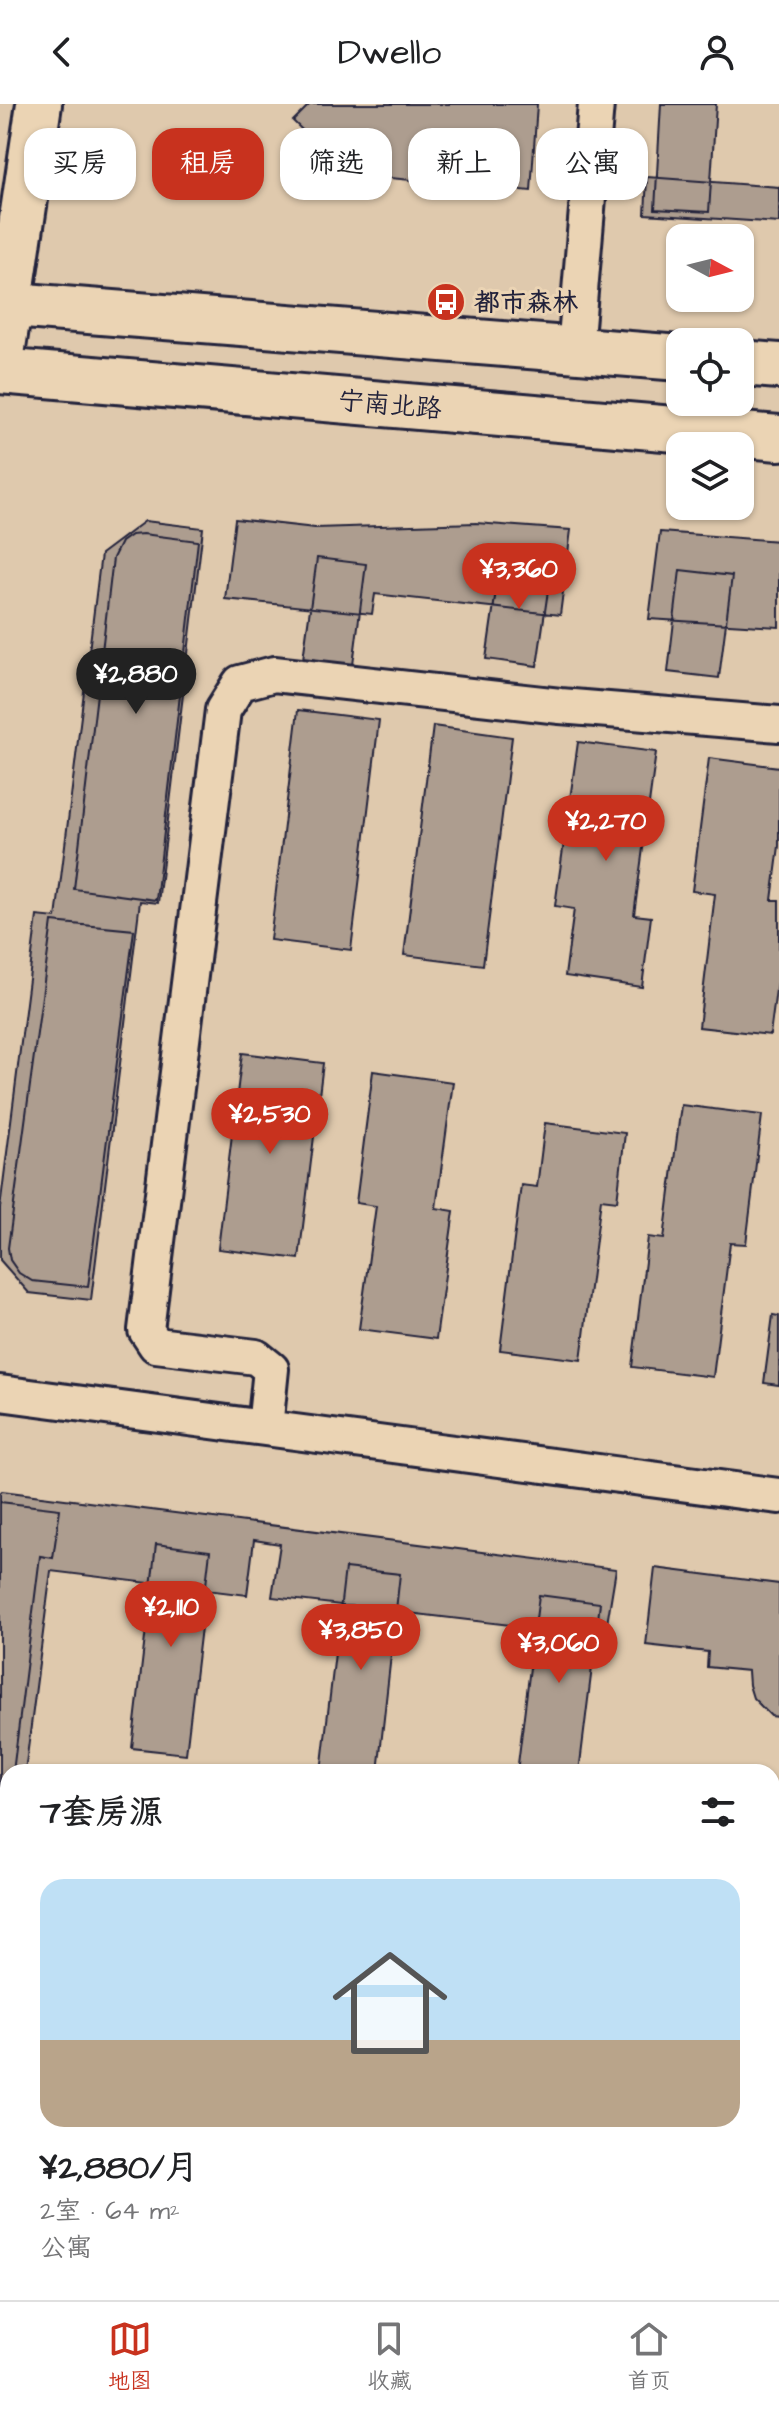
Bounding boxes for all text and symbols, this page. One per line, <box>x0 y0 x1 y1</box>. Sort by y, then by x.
text: Dwello <box>338 27 441 78</box>
icon: back <box>40 30 84 74</box>
icon: person <box>695 30 739 74</box>
chip: 买房 <box>24 128 136 200</box>
chip: 租房 <box>152 128 264 200</box>
chip: 筛选 <box>280 128 392 200</box>
chip: 新上 <box>408 128 520 200</box>
chip: 公寓 <box>536 128 648 200</box>
north arrow <box>666 224 754 312</box>
map controls <box>666 224 754 520</box>
bus stop icon: 都市森林 <box>425 281 467 323</box>
place label: 都市森林 <box>474 285 578 321</box>
button: locate <box>666 328 754 416</box>
street label: 宁南北路 <box>337 383 443 427</box>
button: layers <box>666 432 754 520</box>
pin: ¥3,360 <box>454 543 584 611</box>
text: ¥3,360 <box>480 551 558 587</box>
pin: ¥2,880 <box>71 648 201 716</box>
text: ¥2,880 <box>94 656 178 692</box>
pin: ¥2,270 <box>541 795 671 863</box>
text: ¥2,270 <box>566 803 646 839</box>
pin: ¥2,530 <box>205 1088 335 1156</box>
text: ¥2,530 <box>229 1096 311 1132</box>
pin: ¥2,110 <box>106 1581 236 1649</box>
text: ¥2,110 <box>143 1589 199 1625</box>
pin: ¥3,850 <box>296 1604 426 1672</box>
text: ¥3,850 <box>319 1612 403 1648</box>
pin: ¥3,060 <box>494 1617 624 1685</box>
text: ¥3,060 <box>519 1625 599 1661</box>
text: 7套房源 <box>40 1789 163 1837</box>
icon: filters <box>696 1790 740 1834</box>
icon: home <box>318 1931 462 2075</box>
text: ¥2,880/月 <box>40 2144 199 2192</box>
text: 2室 · 64 m² <box>40 2193 180 2229</box>
text: 公寓 <box>40 2230 92 2266</box>
tab: 地图 <box>108 2317 152 2397</box>
tab: 收藏 <box>367 2317 411 2397</box>
tab: 首页 <box>627 2317 671 2397</box>

